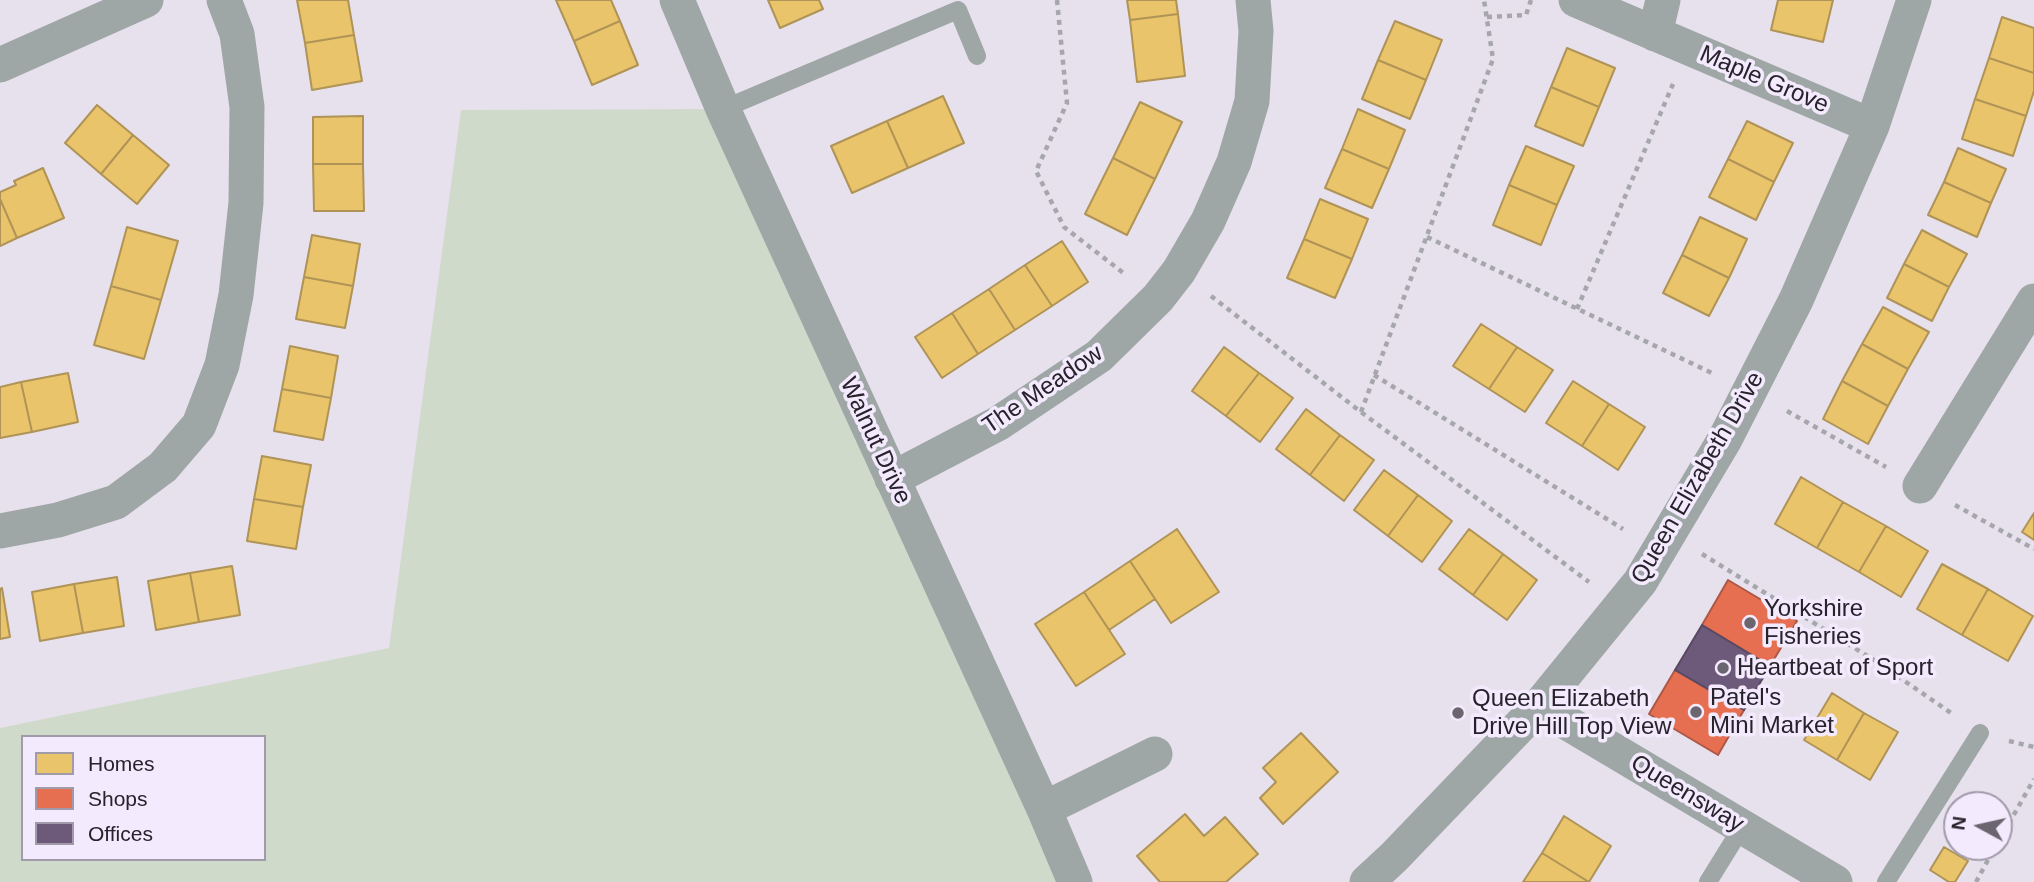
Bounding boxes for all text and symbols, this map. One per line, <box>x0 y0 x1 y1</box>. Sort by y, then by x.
street label: Maple Grove <box>1695 40 1833 120</box>
street label: The Meadow <box>977 339 1109 441</box>
street label: Queen Elizabeth Drive <box>1625 367 1771 589</box>
street label: Walnut Drive <box>833 373 917 509</box>
place label: Yorkshire Fisheries <box>1764 595 1863 651</box>
marker: Yorkshire Fisheries <box>1742 615 1758 631</box>
place label: Heartbeat of Sport <box>1737 654 1933 682</box>
marker: Heartbeat of Sport <box>1715 660 1731 676</box>
place label: Patel's Mini Market <box>1710 684 1834 740</box>
place label: Queen Elizabeth Drive Hill Top View <box>1472 685 1672 741</box>
marker: Patel's Mini Market <box>1688 704 1704 720</box>
marker: Queen Elizabeth Drive Hill Top View <box>1450 705 1466 721</box>
legend <box>21 735 266 861</box>
street label: Queensway <box>1625 749 1749 839</box>
text: Homes <box>88 752 155 775</box>
text: Shops <box>88 787 148 810</box>
north arrow <box>1943 791 2013 861</box>
text: N <box>1947 815 1970 832</box>
text: Offices <box>88 822 153 845</box>

